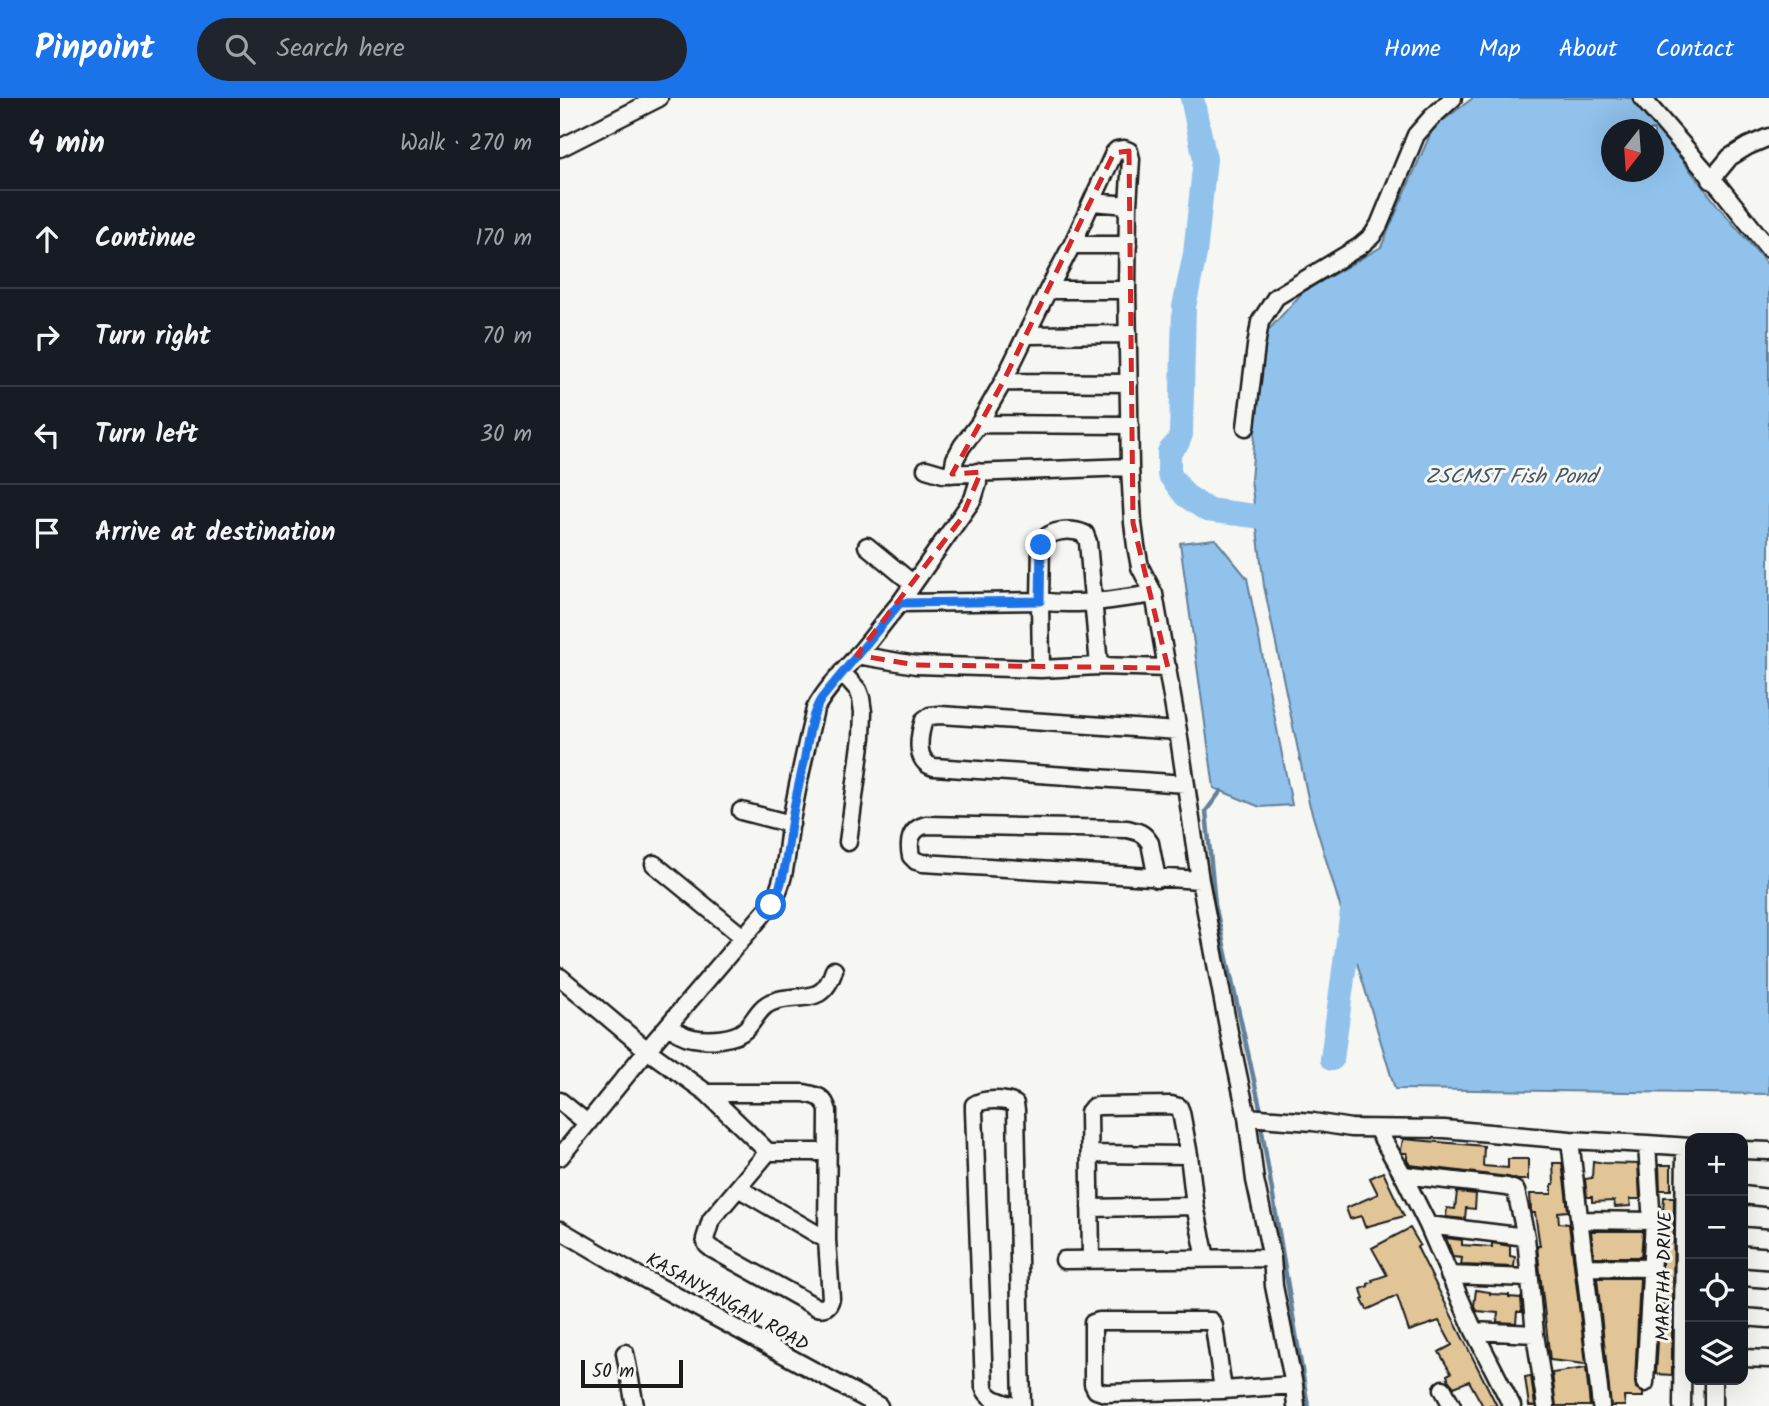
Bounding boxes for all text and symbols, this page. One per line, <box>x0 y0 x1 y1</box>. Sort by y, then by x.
search box <box>197 18 687 81</box>
text: Pinpoint <box>35 23 155 76</box>
text: Search here <box>277 28 405 70</box>
icon: search <box>221 30 259 68</box>
text: Home <box>1384 30 1441 69</box>
text: Map <box>1479 30 1521 69</box>
text: About <box>1559 30 1617 69</box>
text: Contact <box>1655 30 1734 69</box>
north arrow <box>1601 119 1664 182</box>
text: 4 min <box>28 120 105 168</box>
text: Walk · 270 m <box>400 126 532 162</box>
text: Continue <box>95 218 196 260</box>
icon: ahead <box>28 220 66 258</box>
text: 170 m <box>475 221 532 257</box>
text: Turn right <box>95 316 211 358</box>
icon: right <box>28 318 66 356</box>
text: 70 m <box>482 319 532 355</box>
text: Turn left <box>95 414 198 456</box>
icon: left <box>28 416 66 454</box>
text: 30 m <box>480 417 532 453</box>
water label: ZSCMST Fish Pond <box>1425 461 1601 494</box>
text: Arrive at destination <box>95 512 335 554</box>
icon: arrive <box>28 514 66 552</box>
route end <box>1025 529 1056 560</box>
route start <box>755 889 786 920</box>
map controls <box>1685 1133 1748 1385</box>
button: + <box>1685 1133 1748 1196</box>
button: − <box>1685 1196 1748 1259</box>
street label: MARTHA DRIVE <box>1649 1210 1681 1341</box>
street label: KASANYANGAN ROAD <box>640 1245 814 1360</box>
button: locate <box>1685 1259 1748 1322</box>
button: layers <box>1685 1322 1748 1385</box>
scale bar <box>581 1357 682 1389</box>
text: 50 m <box>592 1357 634 1387</box>

